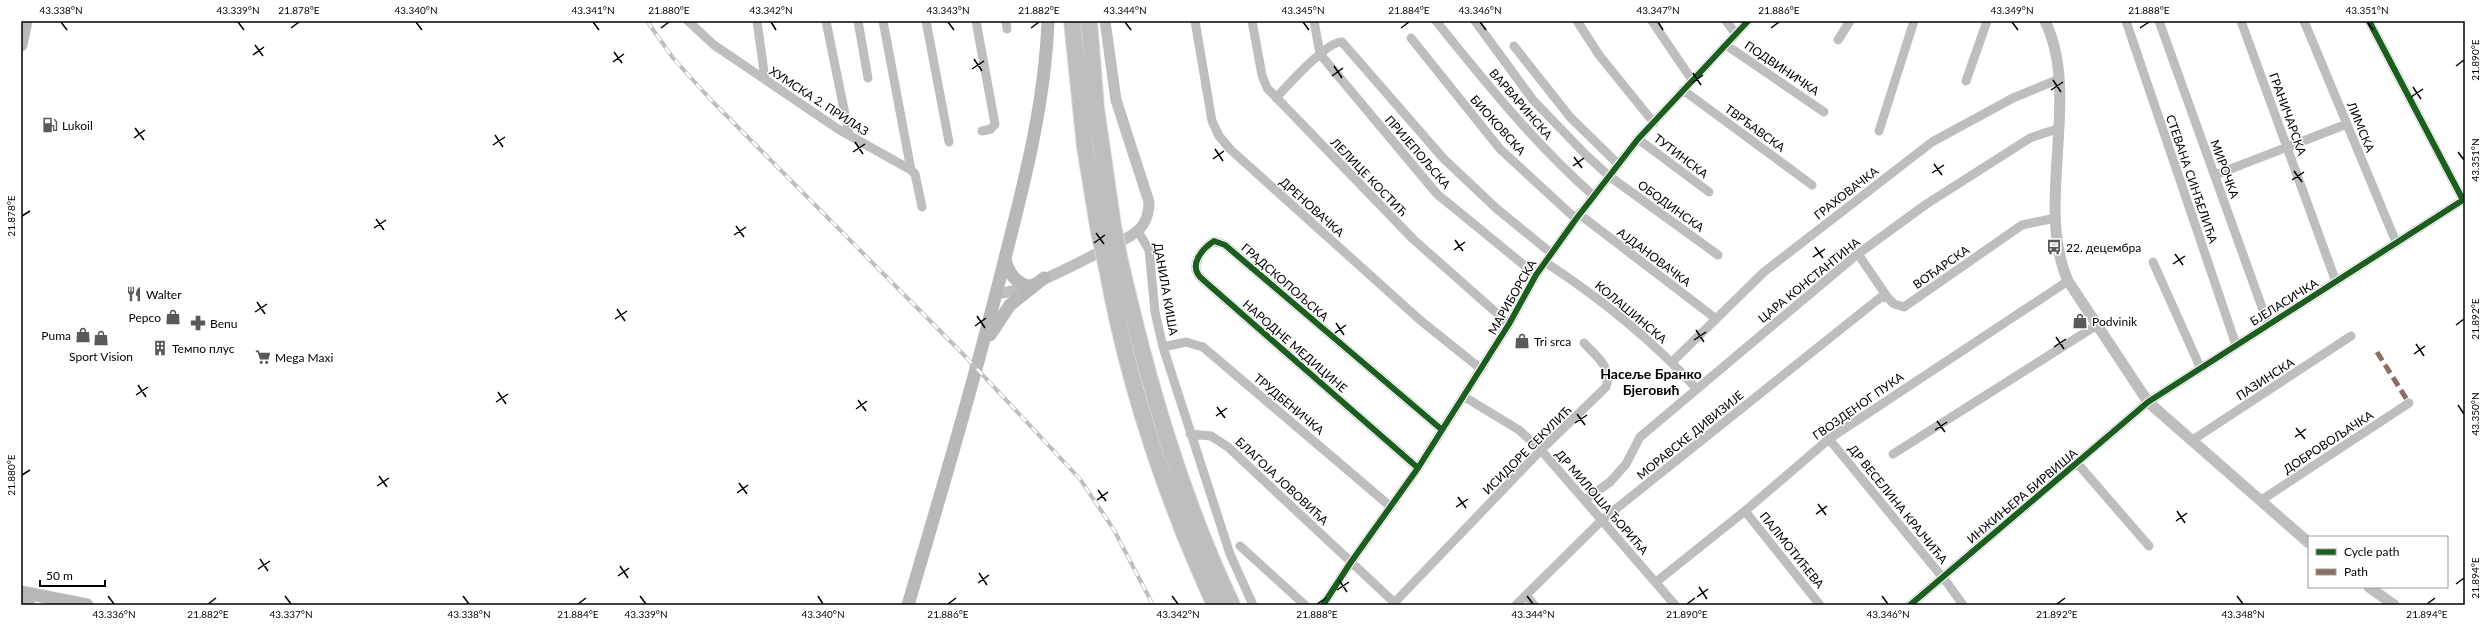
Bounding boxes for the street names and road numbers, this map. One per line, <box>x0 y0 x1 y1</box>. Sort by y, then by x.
street label: ПОДВИНИЧКА <box>1742 38 1823 99</box>
street label: ХУМСКА 2. ПРИЛАЗ <box>767 63 872 139</box>
street label: ВАРВАРИНСКА <box>1486 66 1556 143</box>
street label: ГРАНИЧАРСКА <box>2266 71 2310 158</box>
street label: БИОКОВСКА <box>1467 92 1529 159</box>
street label: ЛИМСКА <box>2344 99 2378 155</box>
street label: ТВРЂАВСКА <box>1722 101 1789 155</box>
street label: ПРИЈЕПОЉСКА <box>1382 112 1454 192</box>
street label: СТЕВАНА СИНЂЕЛИЋА <box>2163 113 2221 246</box>
street label: ТУТИНСКА <box>1651 131 1712 182</box>
street label: ЛЕЛИЦЕ КОСТИЋ <box>1327 134 1410 219</box>
street label: МИРОЧКА <box>2207 138 2243 201</box>
street label: ГРАХОВАЧКА <box>1811 163 1882 223</box>
street label: ДРЕНОВАЧКА <box>1277 174 1348 240</box>
street label: ОБОДИНСКА <box>1635 177 1708 236</box>
street label: АЈДАНОВАЧКА <box>1614 224 1695 290</box>
street label: ЦАРА КОНСТАНТИНА <box>1755 234 1864 326</box>
street label: ГРАДСКОПОЉСКА <box>1238 240 1332 325</box>
street label: ДАНИЛА КИША <box>1150 241 1182 337</box>
street label: ВОЋАРСКА <box>1910 242 1973 292</box>
street label: МАРИБОРСКА <box>1484 256 1540 337</box>
street label: БЈЕЛАСИЧКА <box>2247 275 2322 329</box>
street label: КОЛАШИНСКА <box>1592 278 1671 347</box>
street label: НАРОДНЕ МЕДИЦИНЕ <box>1240 297 1350 396</box>
street label: ПАЗИНСКА <box>2233 354 2298 403</box>
street label: ГВОЗДЕНОГ ПУКА <box>1810 368 1907 443</box>
street label: ТРУДБЕНИЧКА <box>1251 370 1328 438</box>
street label: МОРАВСКЕ ДИВИЗИЈЕ <box>1634 387 1746 483</box>
street label: ИСИДОРЕ СЕКУЛИЋ <box>1480 403 1574 497</box>
street label: ДОБРОВОЉАЧКА <box>2280 407 2377 477</box>
street label: БЛАГОЈА ЈОВОВИЋА <box>1232 434 1332 529</box>
street label: ДР ВЕСЕЛИНА КРАЈЧИЋА <box>1845 441 1951 567</box>
street label: ИНЖИЊЕРА БИРВИША <box>1964 445 2081 547</box>
street label: ДР МИЛОША ЂОРИЋА <box>1552 446 1652 558</box>
street label: ПАЛМОТИЋЕВА <box>1757 509 1828 592</box>

